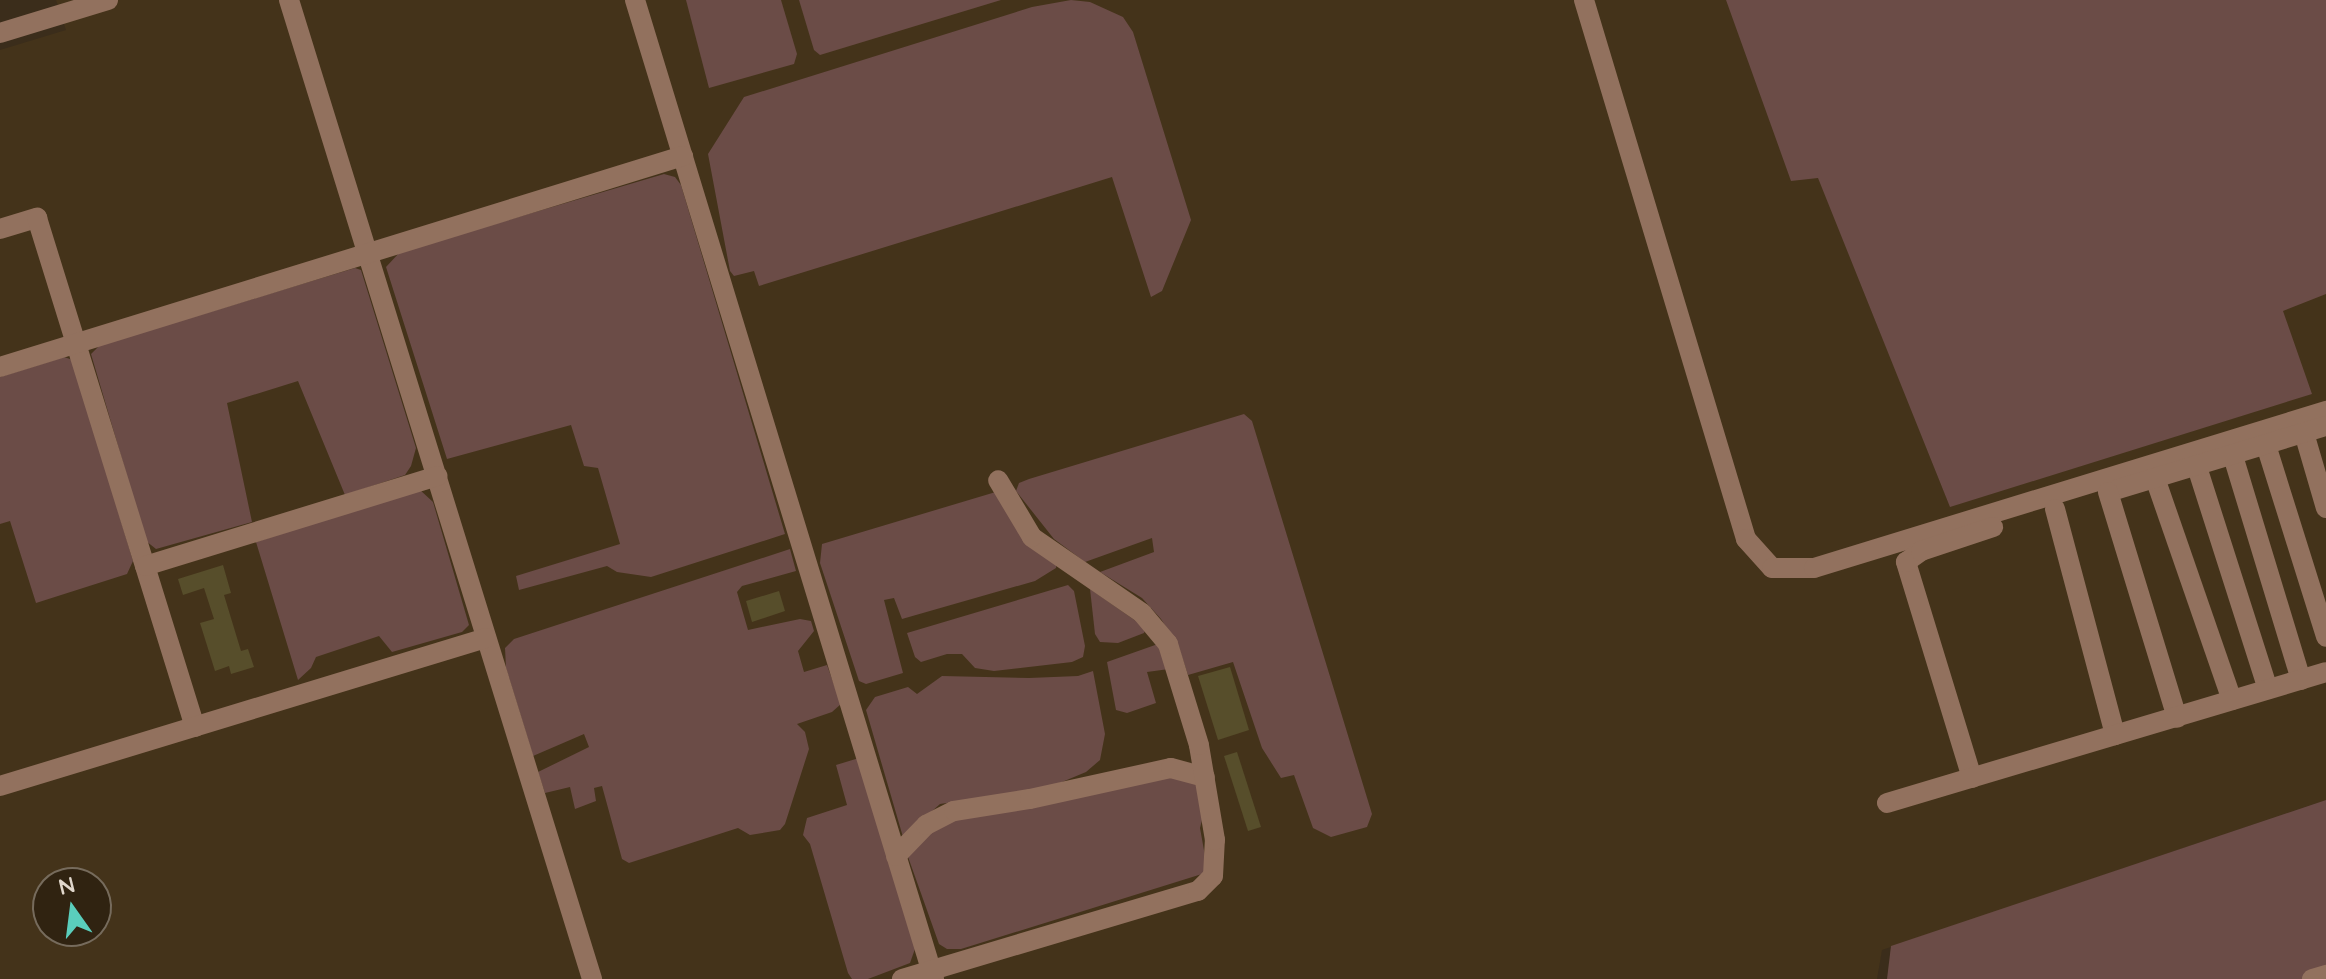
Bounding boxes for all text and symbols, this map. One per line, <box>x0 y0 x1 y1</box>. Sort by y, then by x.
north arrow <box>32 867 112 947</box>
text: N <box>55 870 78 901</box>

